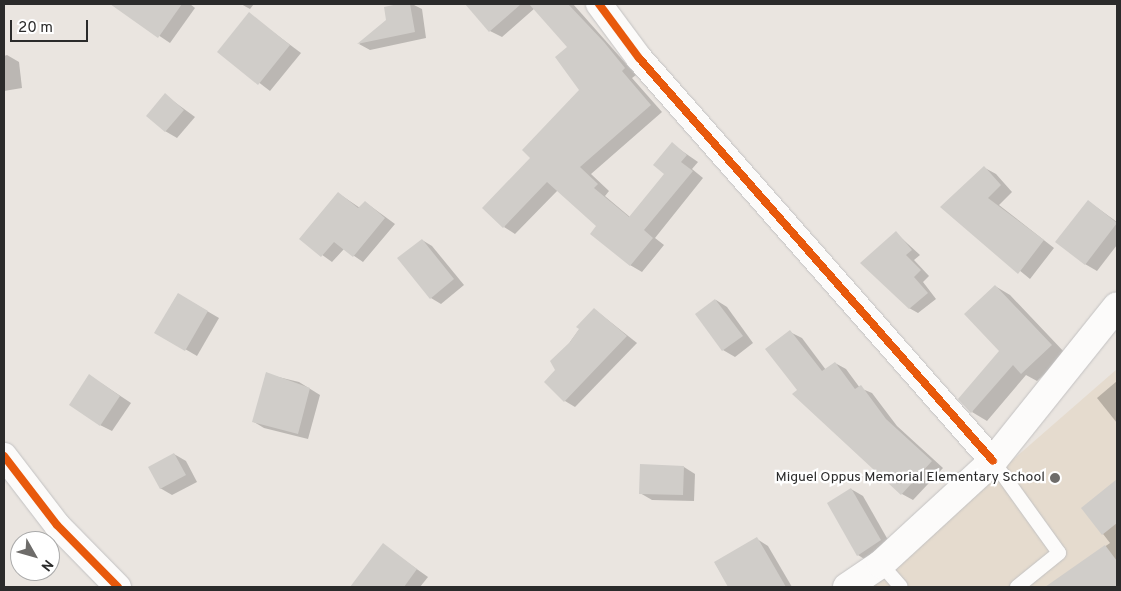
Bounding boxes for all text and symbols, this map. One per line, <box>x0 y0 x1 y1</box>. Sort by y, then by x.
scale bar <box>12 10 90 42</box>
text: 20 m <box>18 19 53 38</box>
place label: Miguel Oppus Memorial Elementary School <box>775 470 1045 486</box>
marker: Miguel Oppus Memorial Elementary School <box>1049 472 1061 484</box>
north arrow <box>10 531 60 581</box>
text: N <box>37 556 56 574</box>

